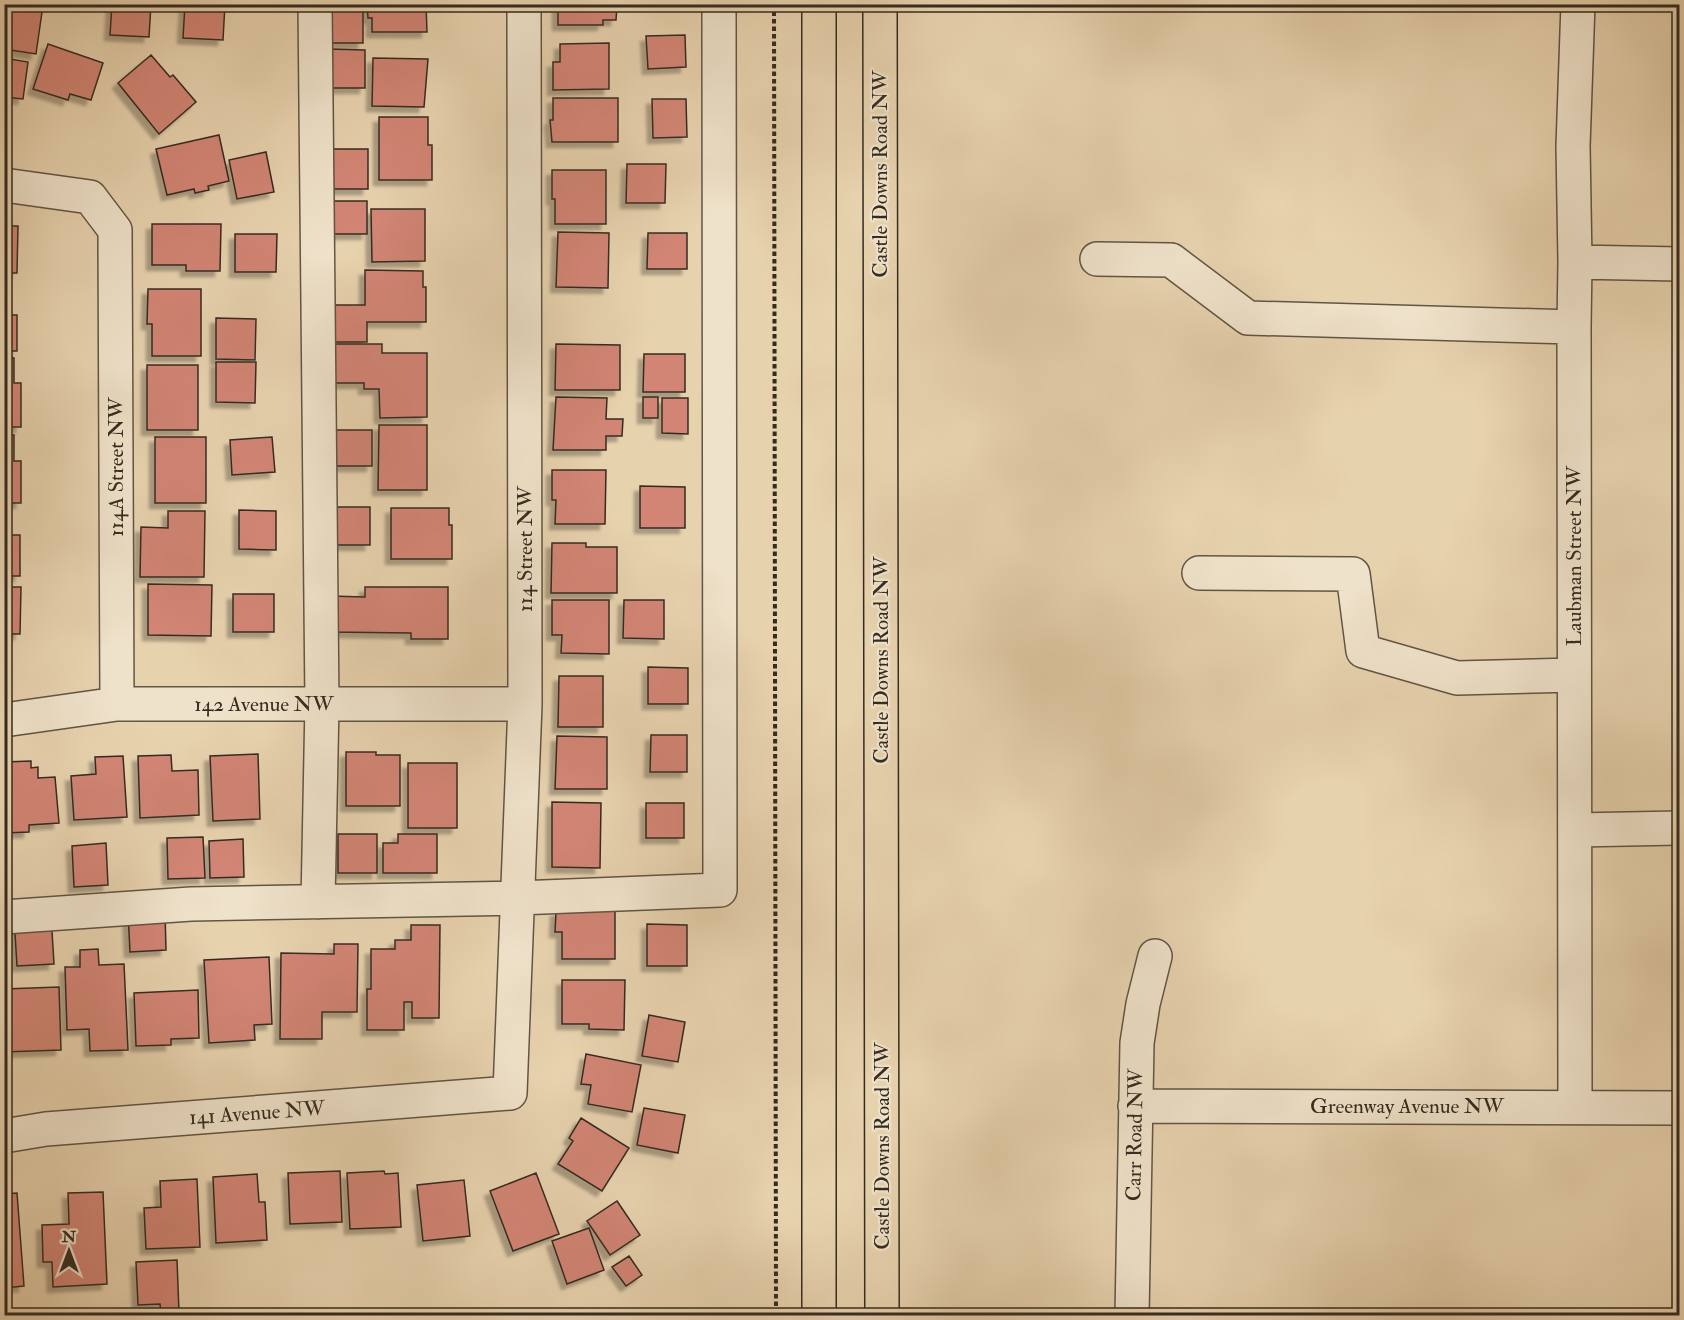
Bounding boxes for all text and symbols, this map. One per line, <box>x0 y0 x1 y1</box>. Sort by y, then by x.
street label: Castle Downs Road NW <box>867 70 894 278</box>
street label: 114A Street NW <box>103 397 130 537</box>
street label: Laubman Street NW <box>1561 465 1588 646</box>
street label: 114 Street NW <box>512 485 539 612</box>
street label: Castle Downs Road NW <box>868 556 895 764</box>
street label: 142 Avenue NW <box>194 691 334 718</box>
street label: Castle Downs Road NW <box>869 1042 896 1250</box>
street label: Carr Road NW <box>1120 1068 1150 1201</box>
street label: Greenway Avenue NW <box>1310 1093 1505 1120</box>
street label: 141 Avenue NW <box>188 1095 326 1131</box>
north arrow <box>39 1221 99 1281</box>
text: N <box>61 1227 77 1247</box>

